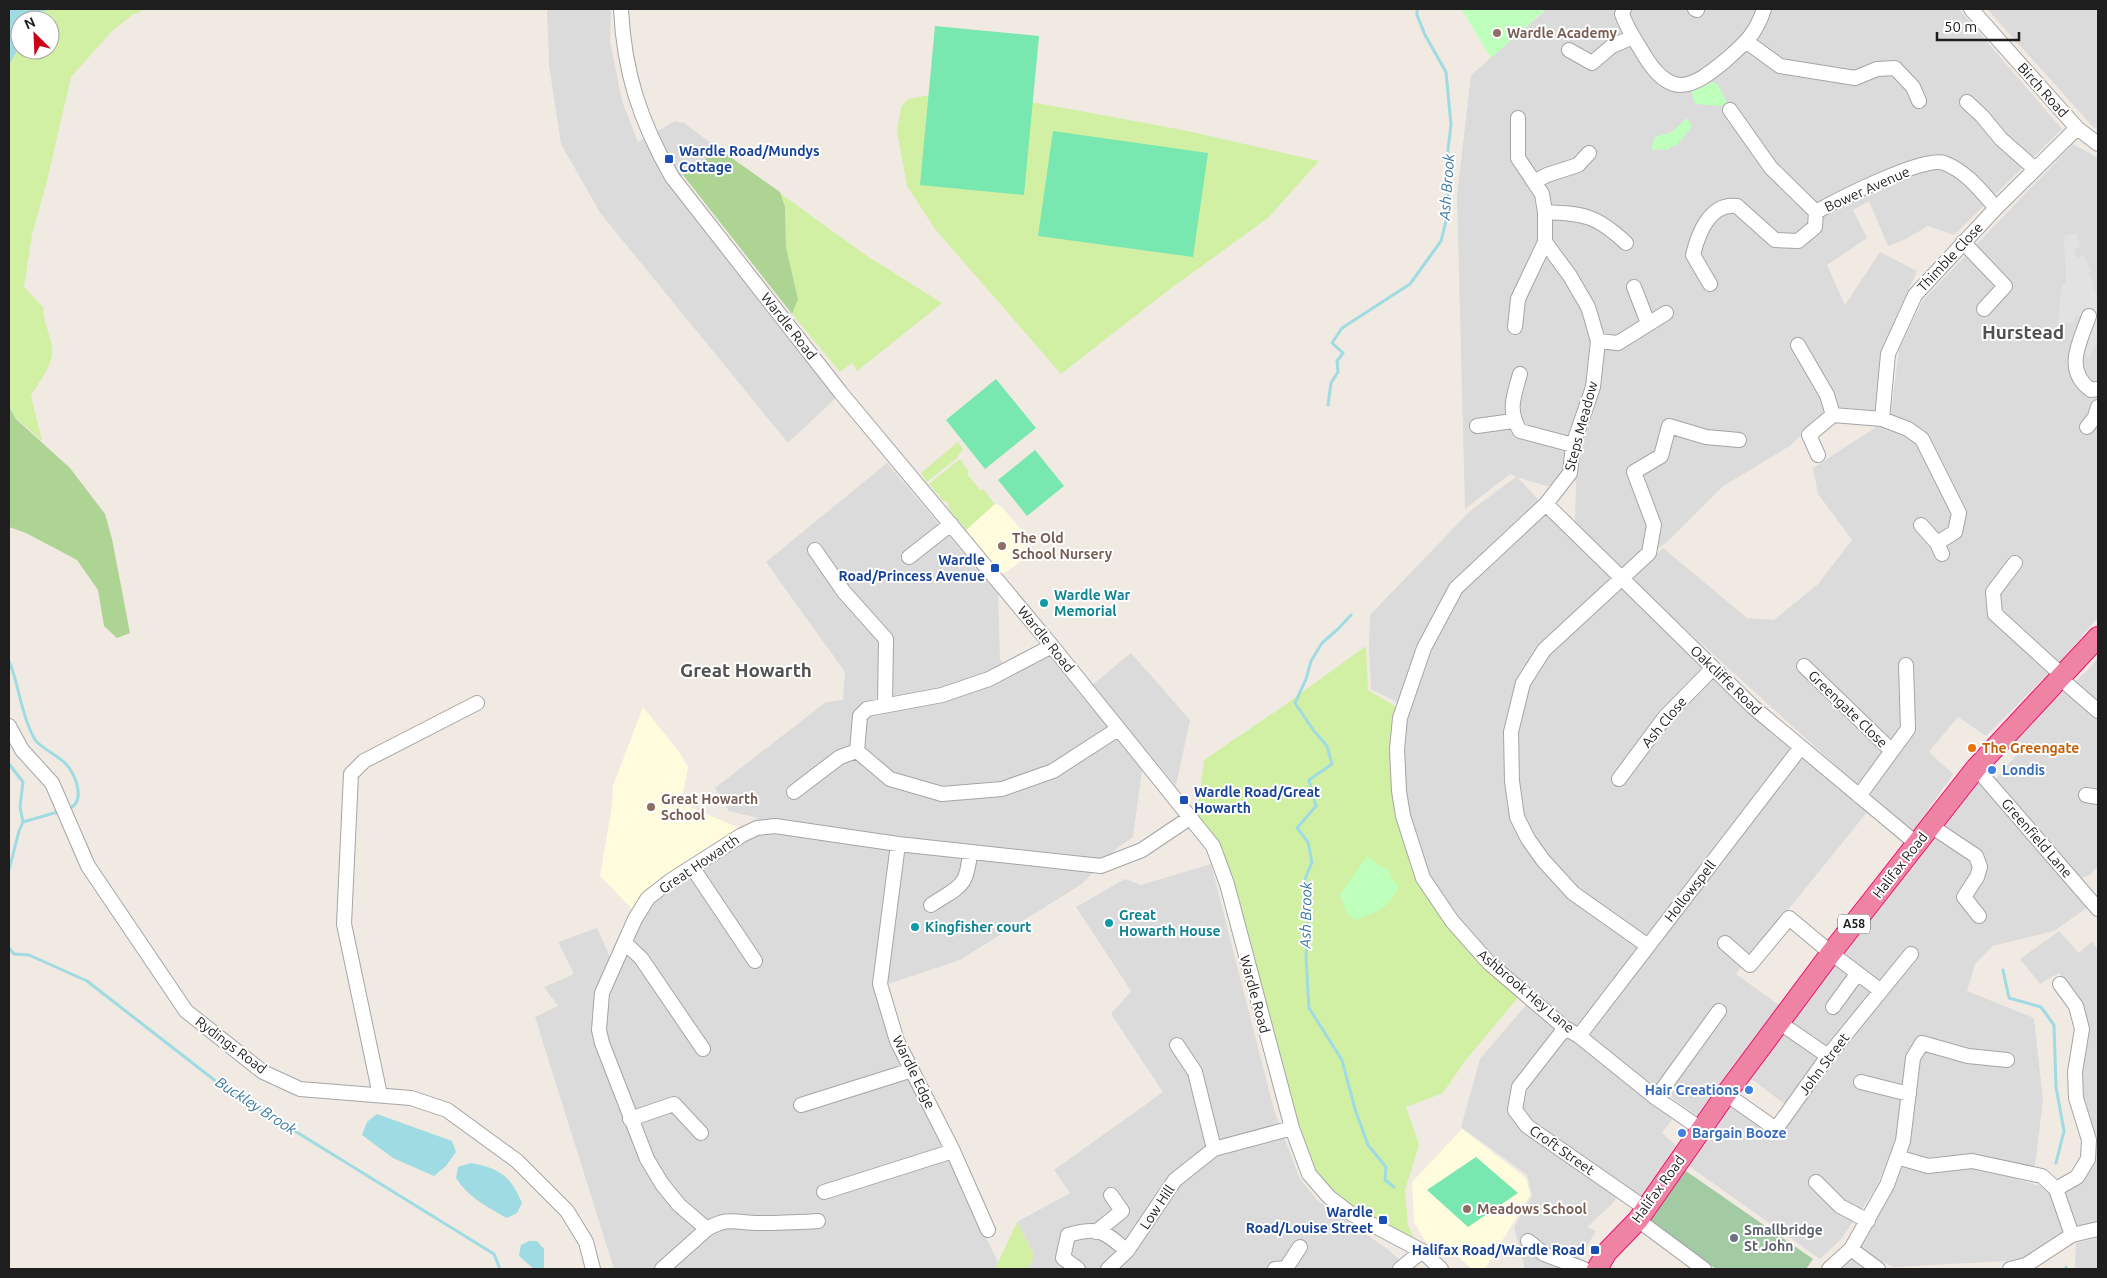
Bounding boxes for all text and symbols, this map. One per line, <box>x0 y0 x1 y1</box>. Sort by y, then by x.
north arrow <box>10 10 60 60</box>
scale bar <box>1937 10 2020 42</box>
text: N <box>22 14 38 33</box>
text: 50 m <box>1944 18 1977 35</box>
place label: Wardle Academy <box>1507 25 1618 41</box>
marker: Wardle Academy <box>1491 27 1503 39</box>
street label: Birch Road <box>2014 60 2072 120</box>
place label: Wardle Road/Mundys Cottage <box>679 143 820 175</box>
marker: Wardle Road/Mundys Cottage <box>663 153 675 165</box>
water label: Ash Brook <box>1436 153 1457 222</box>
street label: Bower Avenue <box>1822 163 1912 215</box>
street label: Thimble Close <box>1914 219 1986 295</box>
street label: Wardle Road <box>758 289 820 363</box>
district label: Hurstead <box>1982 321 2064 343</box>
street label: Steps Meadow <box>1561 379 1601 473</box>
place label: The Old School Nursery <box>1012 530 1113 562</box>
marker: The Old School Nursery <box>996 540 1008 552</box>
place label: Wardle Road/Princess Avenue <box>839 552 985 584</box>
marker: Wardle Road/Princess Avenue <box>989 562 1001 574</box>
place label: Wardle War Memorial <box>1054 587 1131 619</box>
marker: Wardle War Memorial <box>1038 597 1050 609</box>
street label: Wardle Road <box>1015 603 1077 675</box>
street label: Oakcliffe Road <box>1687 642 1765 718</box>
district label: Great Howarth <box>680 659 812 681</box>
street label: Greengate Close <box>1805 667 1891 751</box>
street label: Ash Close <box>1638 694 1690 750</box>
place label: The Greengate <box>1982 740 2079 756</box>
marker: The Greengate <box>1966 742 1978 754</box>
place label: Londis <box>2002 762 2046 778</box>
marker: Londis <box>1986 764 1998 776</box>
place label: Wardle Road/Great Howarth <box>1194 784 1320 816</box>
place label: Great Howarth School <box>661 791 758 823</box>
marker: Wardle Road/Great Howarth <box>1178 794 1190 806</box>
street label: Greenfield Lane <box>1998 795 2076 881</box>
marker: Great Howarth School <box>645 801 657 813</box>
street label: Halifax Road <box>1869 829 1931 901</box>
street label: Great Howarth <box>656 831 742 897</box>
street label: Hollowspell <box>1661 857 1719 925</box>
water label: Ash Brook <box>1296 881 1315 949</box>
place label: Great Howarth House <box>1119 907 1221 939</box>
road number: A58 <box>1838 914 1870 934</box>
marker: Great Howarth House <box>1103 917 1115 929</box>
place label: Kingfisher court <box>925 919 1031 935</box>
marker: Kingfisher court <box>909 921 921 933</box>
street label: Ashbrook Hey Lane <box>1475 946 1577 1036</box>
street label: Wardle Road <box>1237 953 1273 1035</box>
street label: Rydings Road <box>192 1013 270 1077</box>
street label: John Street <box>1796 1030 1853 1098</box>
street label: Wardle Edge <box>889 1033 939 1111</box>
water label: Buckley Brook <box>213 1073 300 1138</box>
place label: Hair Creations <box>1645 1082 1739 1098</box>
marker: Hair Creations <box>1743 1084 1755 1096</box>
street label: Croft Street <box>1527 1122 1598 1178</box>
place label: Bargain Booze <box>1692 1125 1787 1141</box>
marker: Bargain Booze <box>1676 1127 1688 1139</box>
street label: Halifax Road <box>1628 1152 1688 1226</box>
street label: Low Hill <box>1136 1182 1178 1232</box>
place label: Meadows School <box>1477 1201 1587 1217</box>
marker: Meadows School <box>1461 1203 1473 1215</box>
place label: Wardle Road/Louise Street <box>1246 1204 1373 1236</box>
marker: Wardle Road/Louise Street <box>1377 1214 1389 1226</box>
place label: Smallbridge St John <box>1744 1222 1823 1254</box>
marker: Smallbridge St John <box>1728 1232 1740 1244</box>
place label: Halifax Road/Wardle Road <box>1412 1242 1585 1258</box>
marker: Halifax Road/Wardle Road <box>1589 1244 1601 1256</box>

